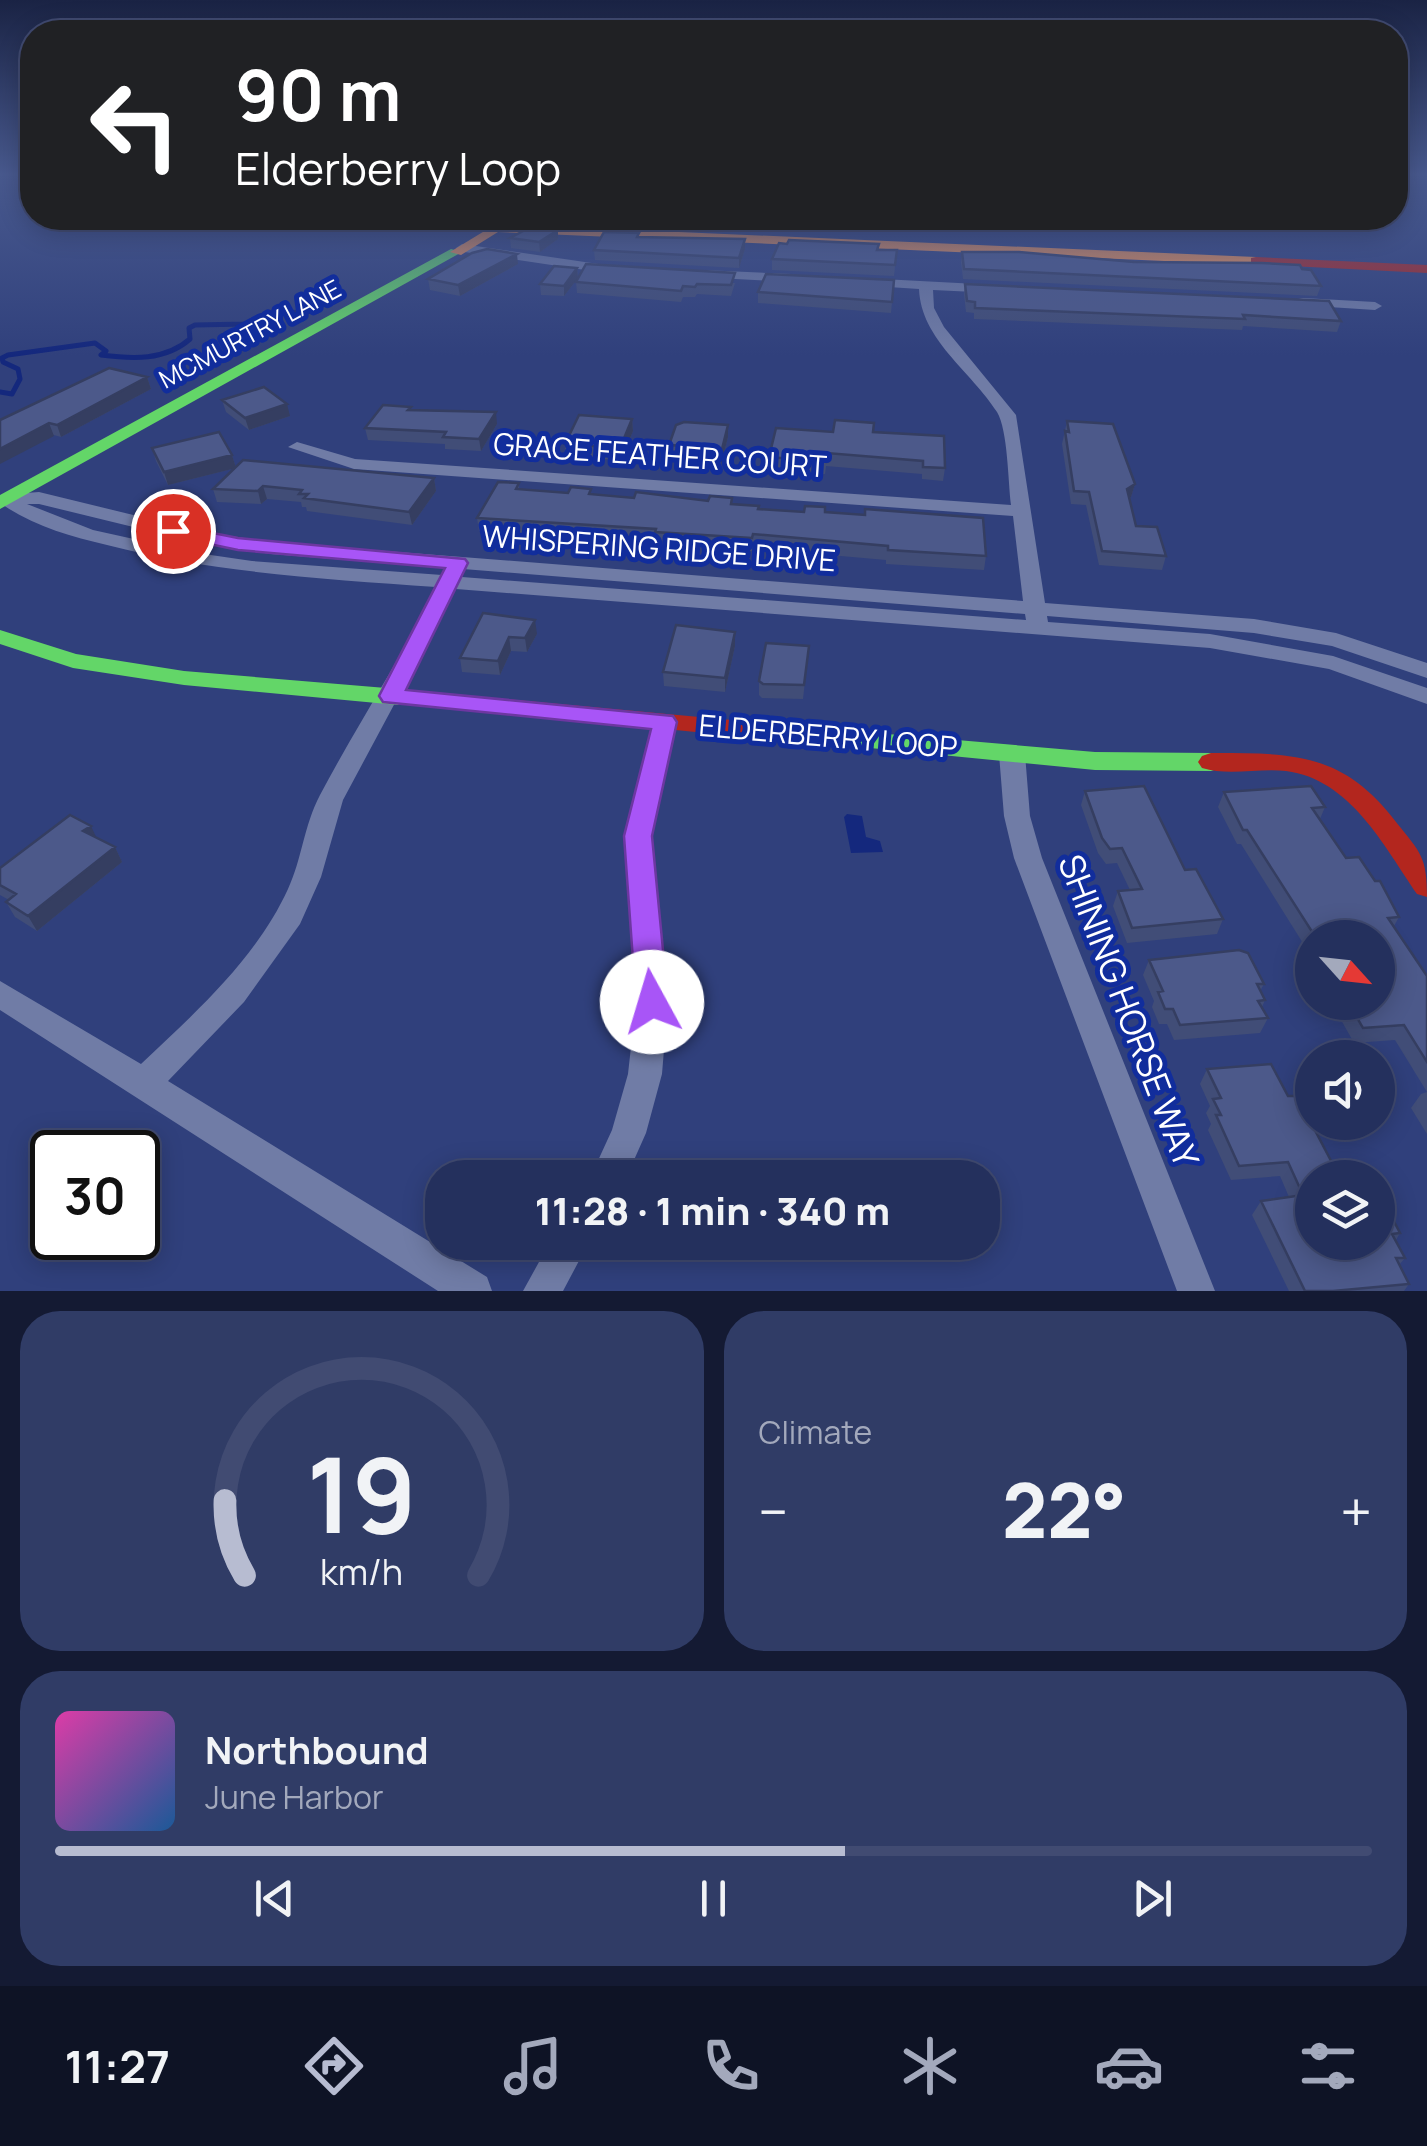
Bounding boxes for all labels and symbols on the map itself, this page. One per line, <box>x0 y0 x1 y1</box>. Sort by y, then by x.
street label: MCMURTRY LANE <box>153 271 347 396</box>
street label: GRACE FEATHER COURT <box>492 422 828 487</box>
pin <box>131 489 216 574</box>
street label: WHISPERING RIDGE DRIVE <box>481 515 837 580</box>
street label: ELDERBERRY LOOP <box>697 704 959 767</box>
street label: SHINING HORSE WAY <box>1047 847 1211 1174</box>
north arrow <box>1295 920 1395 1020</box>
position arrow <box>600 950 704 1054</box>
speed limit sign: 30 <box>30 1130 160 1260</box>

